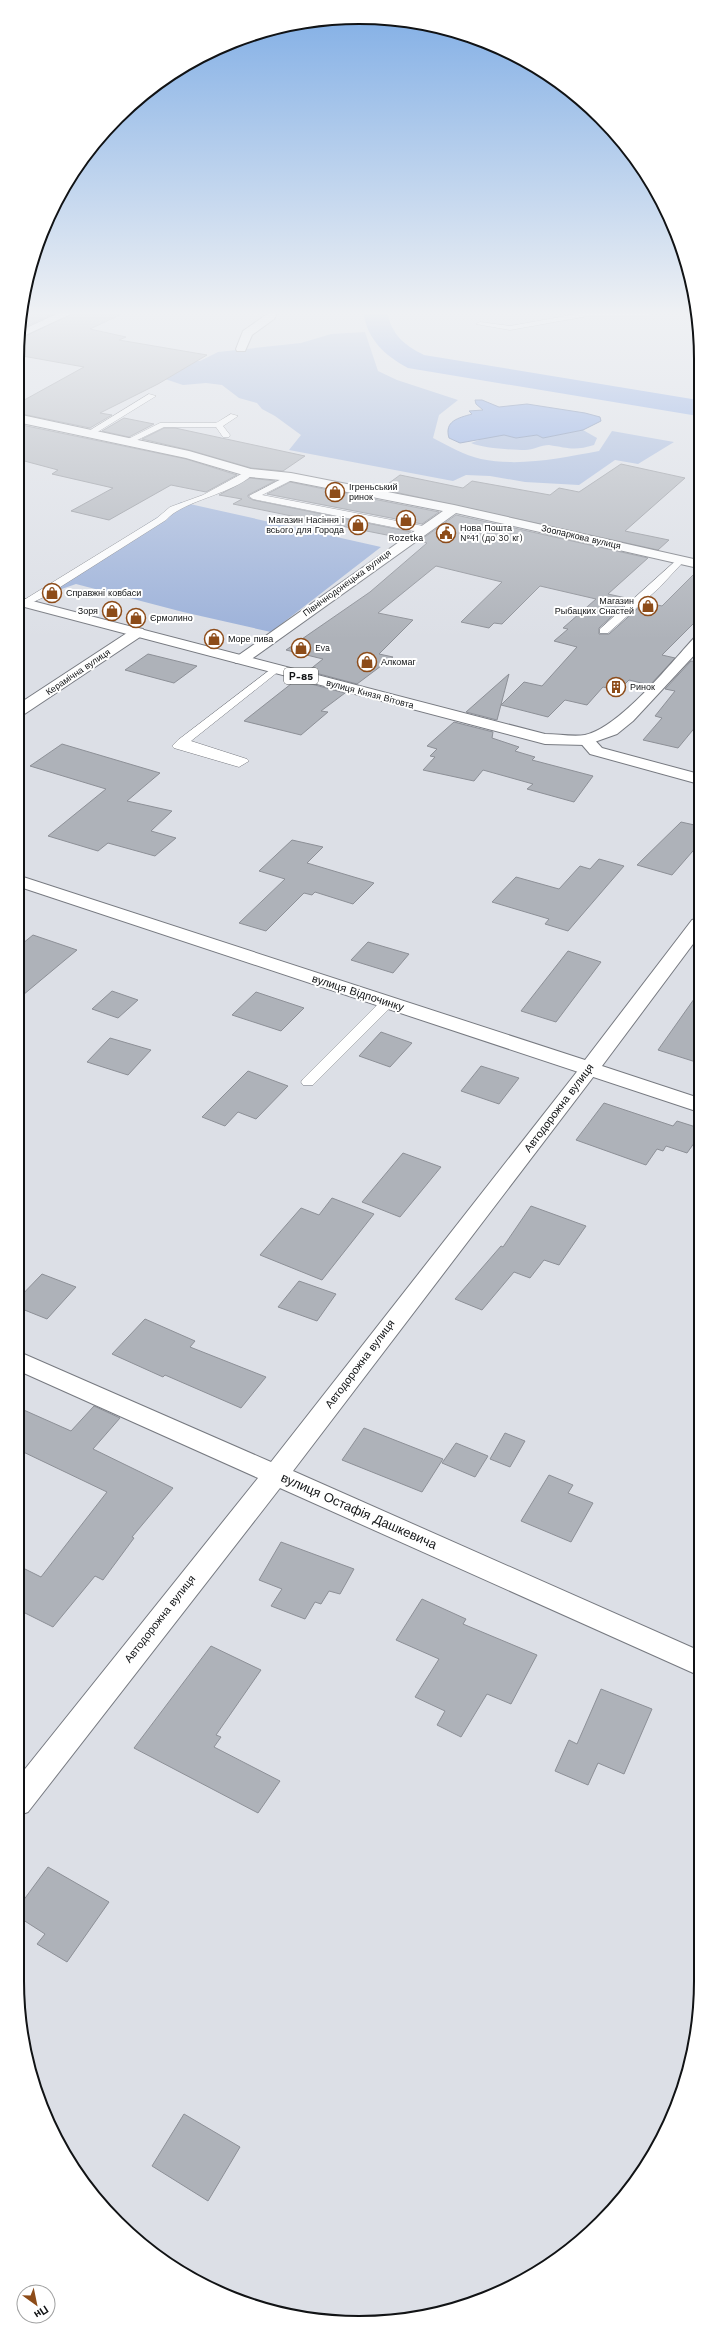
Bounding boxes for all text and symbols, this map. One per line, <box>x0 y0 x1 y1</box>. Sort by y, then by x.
shop icon: Ігреньський ринок <box>324 481 346 503</box>
place label: Ігреньський ринок <box>349 482 398 502</box>
shop icon: Rozetka <box>395 509 417 531</box>
shop icon: Магазин Насіння і всього для Города <box>347 514 369 536</box>
place label: Магазин Насіння і всього для Города <box>266 515 344 535</box>
public building icon: Нова Пошта №41 (до 30 кг) <box>435 522 457 544</box>
place label: Нова Пошта №41 (до 30 кг) <box>460 523 523 543</box>
street label: Зоопаркова вулиця <box>540 523 622 551</box>
place label: Rozetka <box>389 533 423 543</box>
street label: Північнодонецька вулиця <box>301 548 393 618</box>
shop icon: Справжні ковбаси <box>41 582 63 604</box>
place label: Справжні ковбаси <box>66 588 141 598</box>
shop icon: Магазин Рыбацких Снастей <box>637 595 659 617</box>
place label: Магазин Рыбацких Снастей <box>555 596 634 616</box>
shop icon: Зоря <box>101 600 123 622</box>
place label: Зоря <box>78 606 98 616</box>
shop icon: Єрмолино <box>125 607 147 629</box>
place label: Єрмолино <box>150 613 193 623</box>
shop icon: Море пива <box>203 628 225 650</box>
place label: Море пива <box>228 634 273 644</box>
shop icon: Eva <box>290 637 312 659</box>
place label: Eva <box>315 643 330 653</box>
street label: Керамічна вулиця <box>44 647 112 697</box>
shop icon: Алкомаг <box>356 651 378 673</box>
place label: Алкомаг <box>381 657 416 667</box>
road number: Р-85 <box>284 668 318 684</box>
building icon: Ринок <box>605 676 627 698</box>
street label: вулиця Князя Вітовта <box>325 678 415 710</box>
place label: Ринок <box>630 682 655 692</box>
street label: вулиця Відпочинку <box>310 972 406 1014</box>
street label: Автодорожна вулиця <box>522 1061 597 1155</box>
street label: Автодорожна вулиця <box>323 1317 398 1411</box>
street label: вулиця Остафія Дашкевича <box>279 1470 440 1553</box>
street label: Автодорожна вулиця <box>122 1573 198 1665</box>
north arrow <box>16 2284 56 2324</box>
text: Пн <box>32 2303 51 2321</box>

